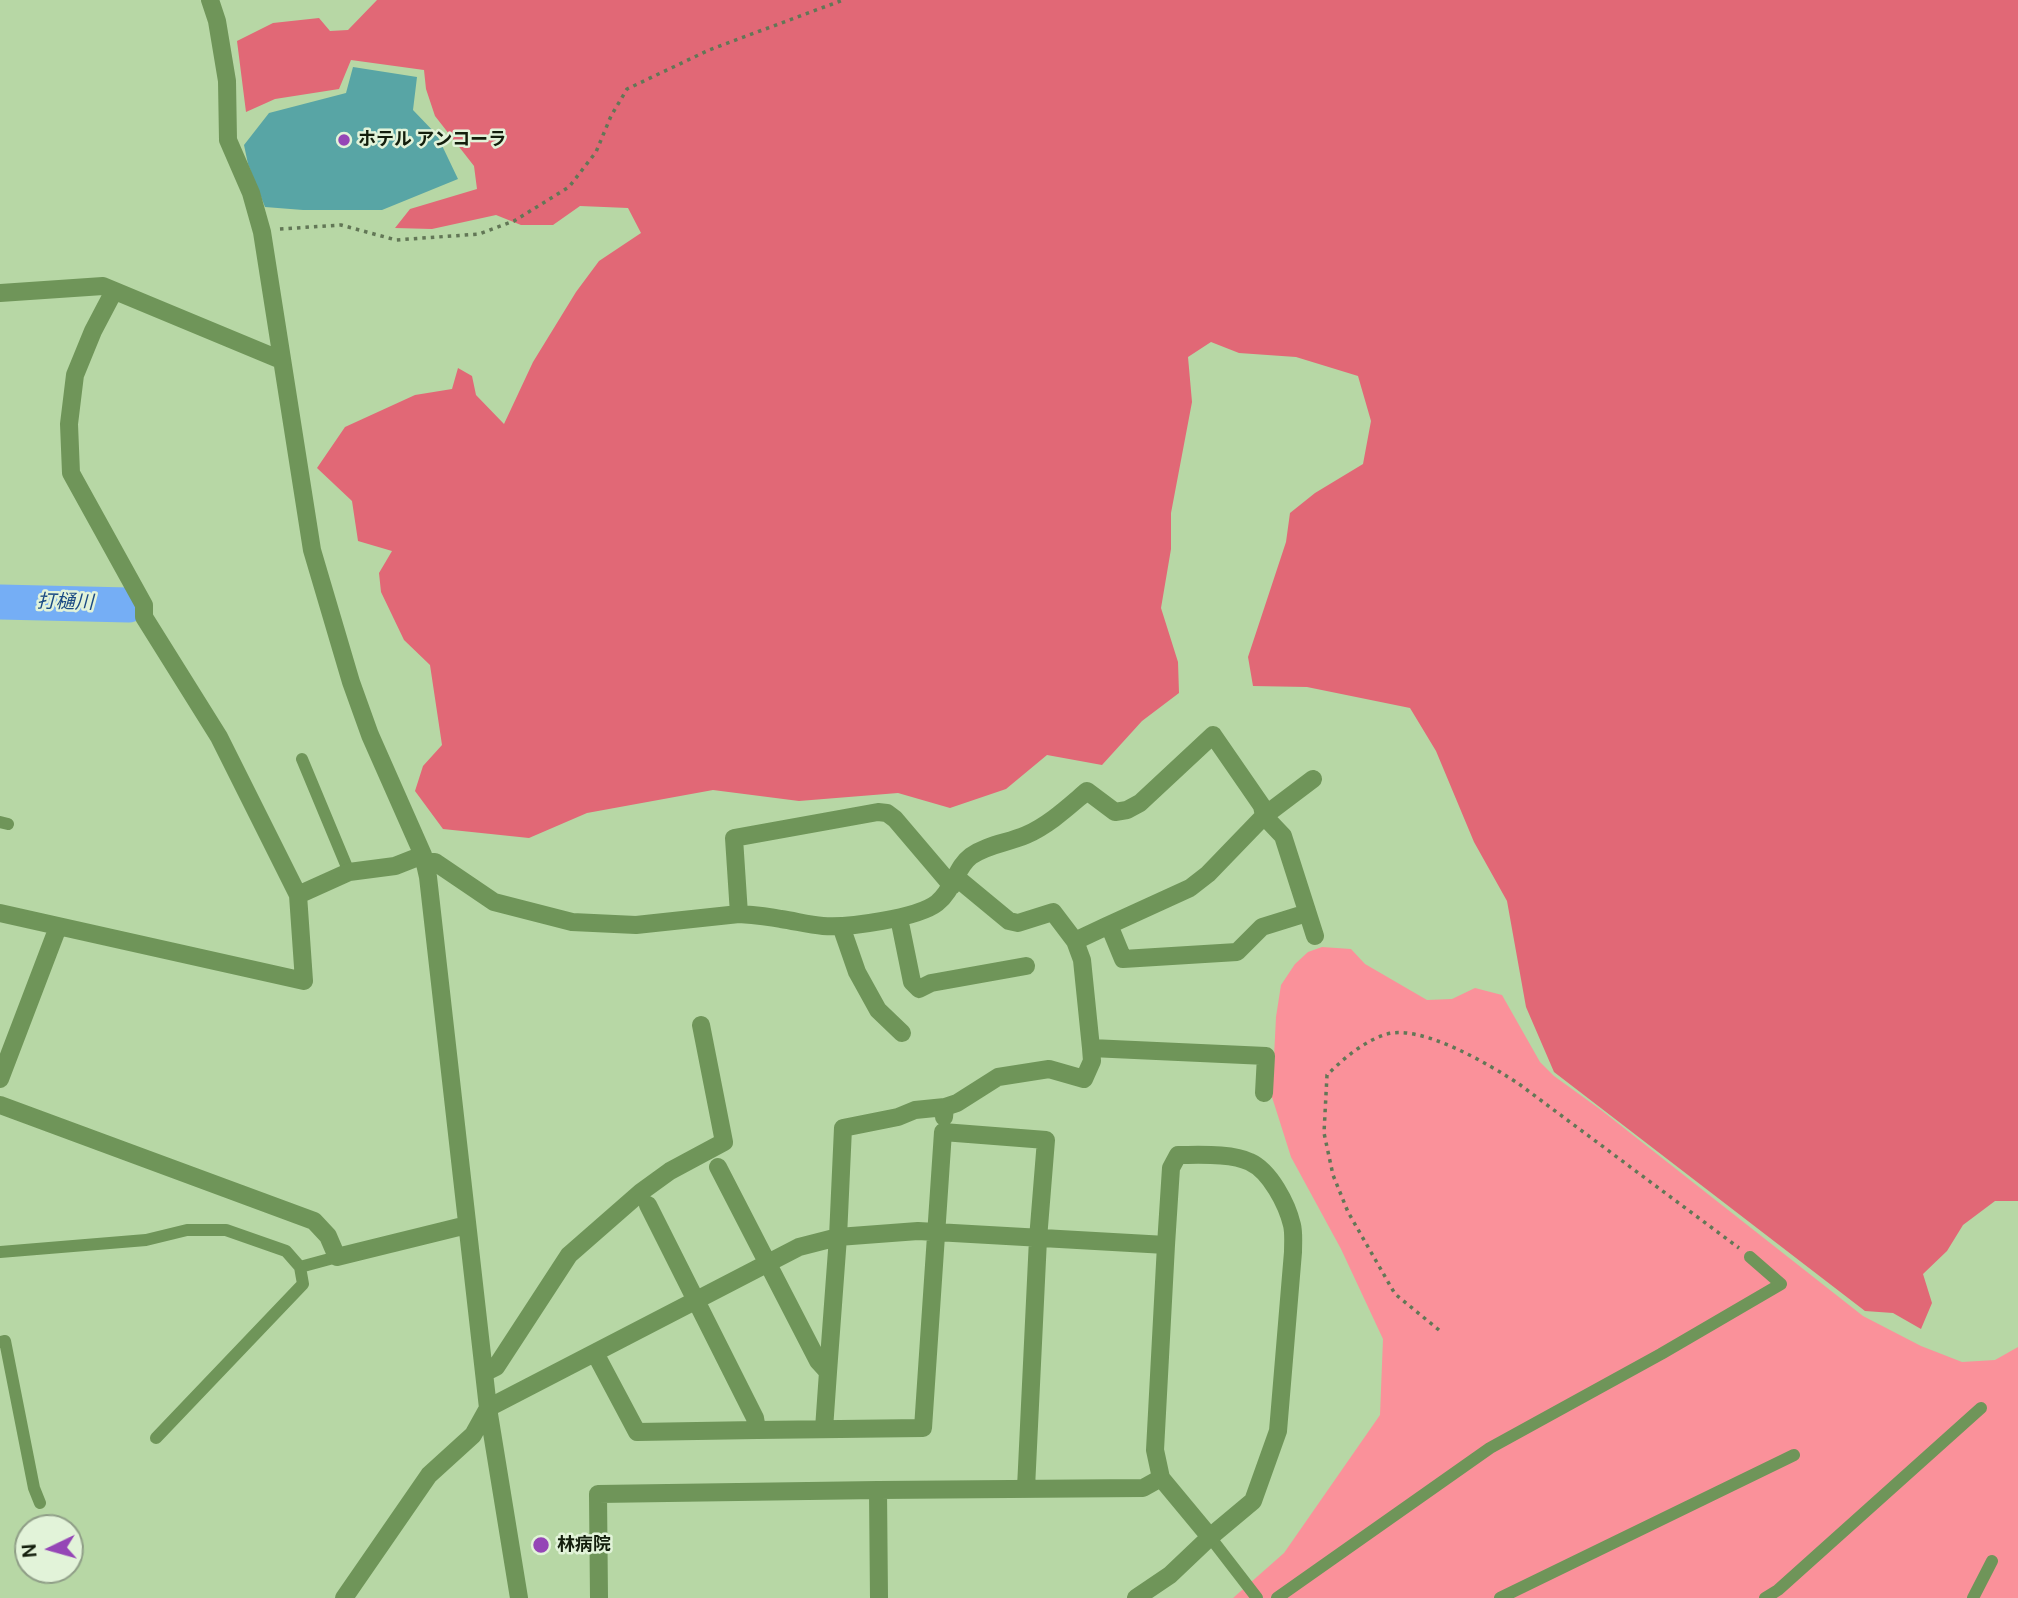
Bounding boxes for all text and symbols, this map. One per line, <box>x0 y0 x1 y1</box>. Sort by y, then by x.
place label: ホテル アンコーラ <box>358 129 506 151</box>
marker: ホテル アンコーラ <box>336 132 352 148</box>
water label: 打樋川 <box>36 591 94 615</box>
north arrow <box>14 1514 84 1584</box>
place label: 林病院 <box>557 1534 611 1556</box>
marker: 林病院 <box>531 1535 551 1555</box>
text: N <box>17 1543 43 1559</box>

